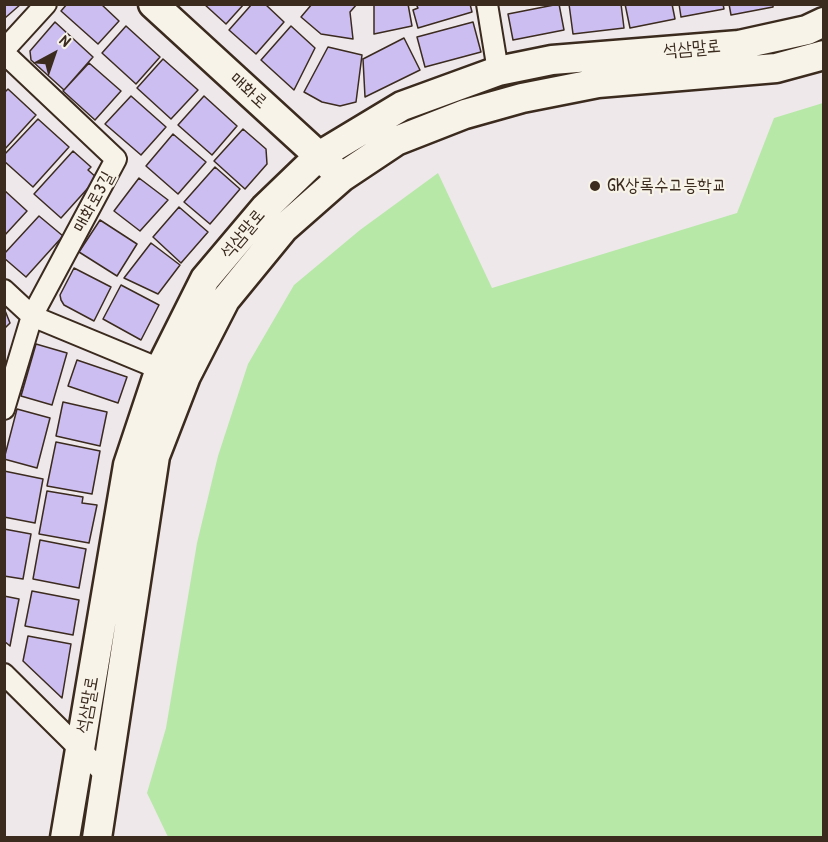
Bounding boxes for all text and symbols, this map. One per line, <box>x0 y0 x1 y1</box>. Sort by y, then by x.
north arrow <box>24 24 84 84</box>
text: N <box>55 29 76 51</box>
street label: 석삼말로 <box>662 36 722 62</box>
street label: 매화로 <box>225 68 271 114</box>
street label: 매화로3길 <box>69 168 119 236</box>
place label: GK상록수고등학교 <box>607 175 726 197</box>
marker: GK상록수고등학교 <box>588 179 602 193</box>
street label: 석삼말로 <box>216 205 270 263</box>
street label: 석삼말로 <box>72 675 104 735</box>

